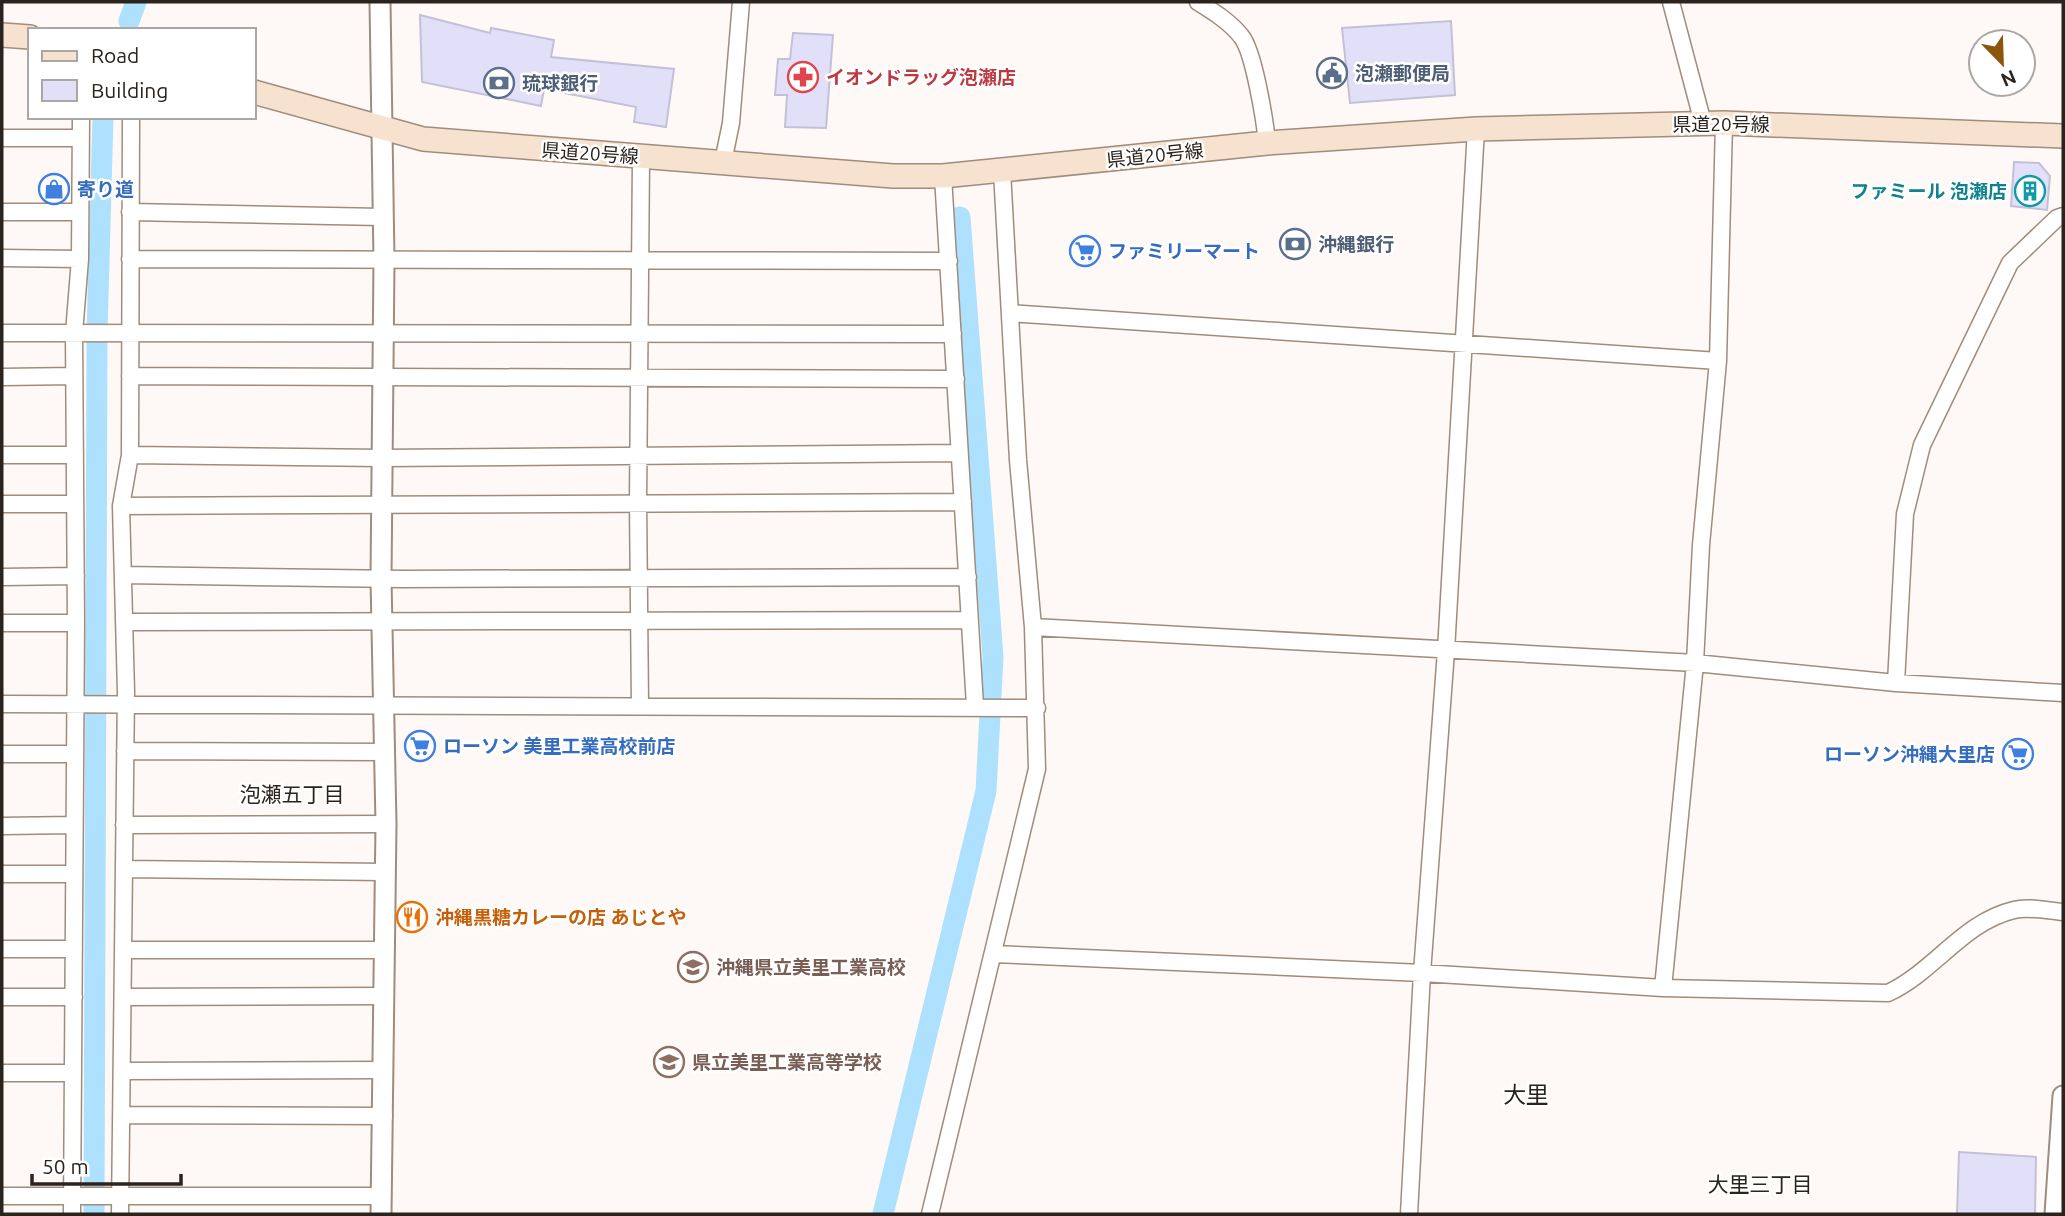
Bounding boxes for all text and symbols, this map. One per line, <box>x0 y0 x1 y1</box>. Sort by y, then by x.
legend <box>28 28 256 119</box>
north arrow <box>1967 28 2037 98</box>
text: Road <box>91 43 139 67</box>
public building icon: 泡瀬郵便局 <box>1315 56 1349 90</box>
pharmacy icon: イオンドラッグ泡瀬店 <box>786 60 820 94</box>
place label: 泡瀬郵便局 <box>1355 62 1450 84</box>
bank icon: 琉球銀行 <box>482 66 516 100</box>
place label: イオンドラッグ泡瀬店 <box>826 66 1016 88</box>
text: N <box>1998 66 2019 92</box>
place label: 琉球銀行 <box>522 72 598 94</box>
text: Building <box>91 78 168 102</box>
street label: 県道20号線 <box>1672 113 1770 135</box>
street label: 県道20号線 <box>541 139 639 167</box>
street label: 県道20号線 <box>1105 139 1205 171</box>
shop icon: 寄り道 <box>37 172 71 206</box>
building icon: ファミール 泡瀬店 <box>2013 174 2047 208</box>
place label: 寄り道 <box>77 178 134 200</box>
place label: ファミール 泡瀬店 <box>1850 180 2007 202</box>
bank icon: 沖縄銀行 <box>1278 227 1312 261</box>
place label: 沖縄銀行 <box>1318 233 1394 255</box>
supermarket icon: ファミリーマート <box>1068 234 1102 268</box>
place label: ファミリーマート <box>1108 240 1260 262</box>
supermarket icon: ローソン 美里工業高校前店 <box>403 729 437 763</box>
place label: ローソン 美里工業高校前店 <box>443 735 676 757</box>
supermarket icon: ローソン沖縄大里店 <box>2001 737 2035 771</box>
place label: ローソン沖縄大里店 <box>1824 743 1995 765</box>
district label: 泡瀬五丁目 <box>240 782 345 806</box>
restaurant icon: 沖縄黒糖カレーの店 あじとや <box>395 900 429 934</box>
place label: 沖縄黒糖カレーの店 あじとや <box>435 906 687 928</box>
school or university icon: 沖縄県立美里工業高校 <box>676 950 710 984</box>
place label: 沖縄県立美里工業高校 <box>716 956 906 978</box>
school or university icon: 県立美里工業高等学校 <box>652 1045 686 1079</box>
place label: 県立美里工業高等学校 <box>692 1051 882 1073</box>
district label: 大里 <box>1503 1082 1549 1107</box>
scale bar <box>32 1142 180 1186</box>
text: 50 m <box>42 1154 89 1178</box>
district label: 大里三丁目 <box>1708 1172 1813 1196</box>

